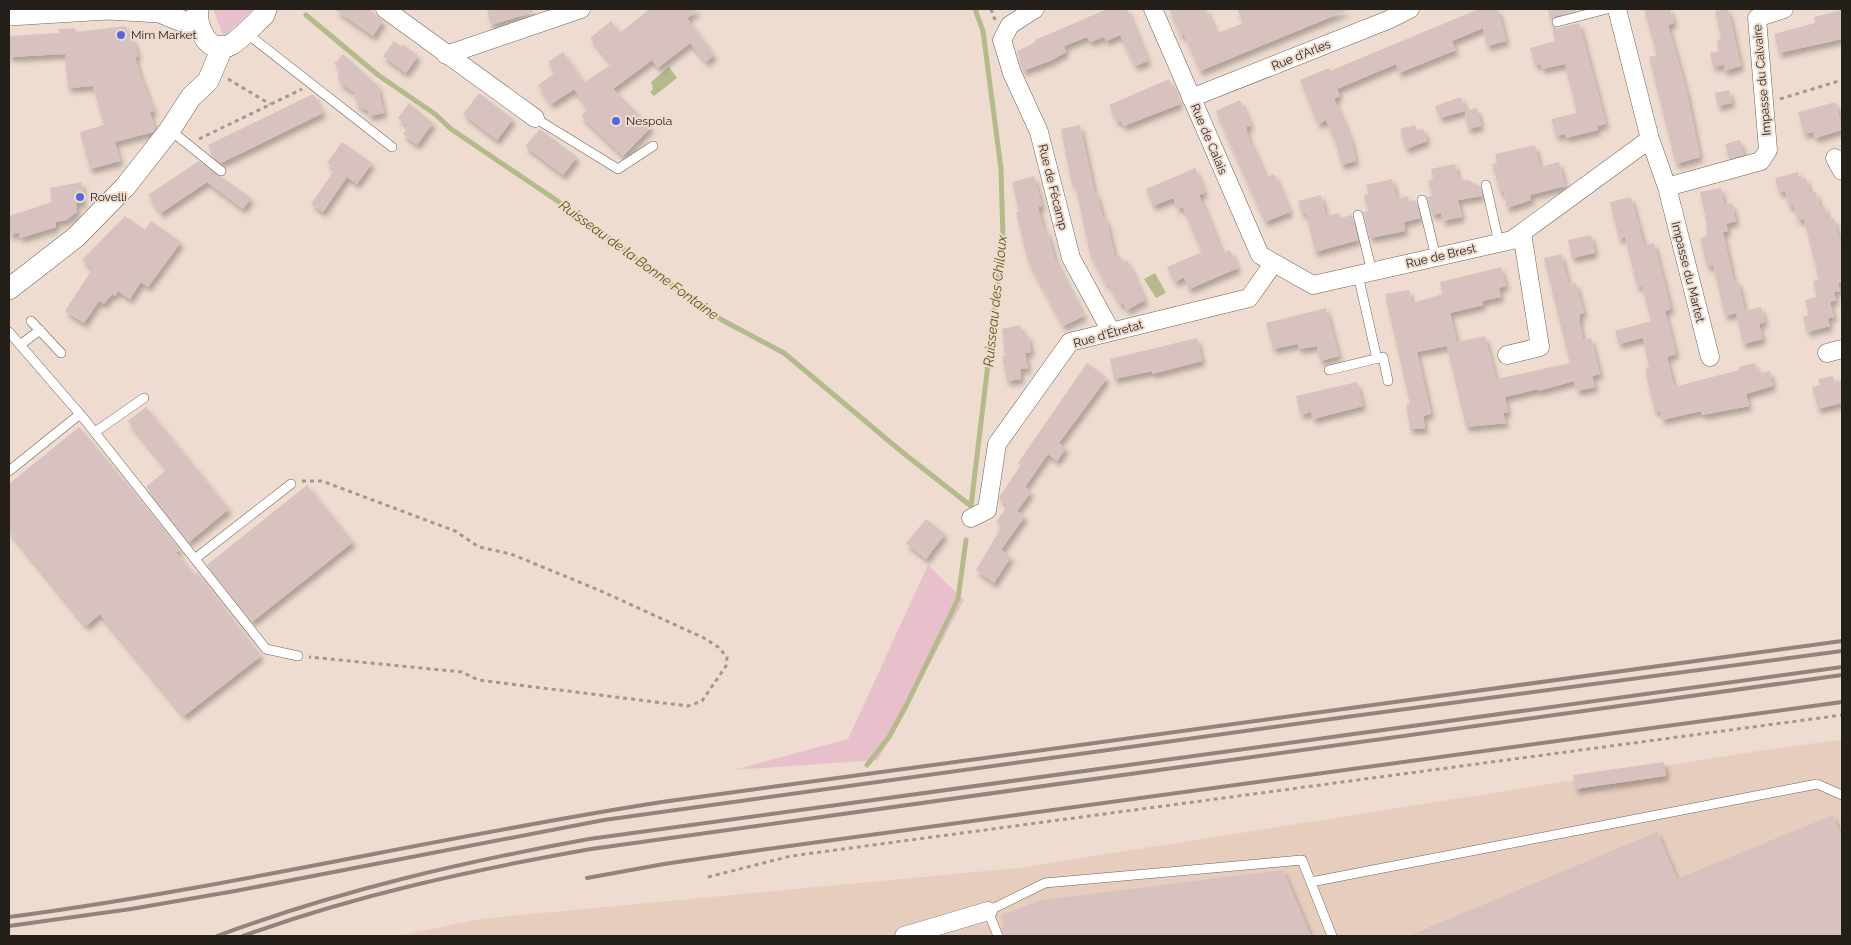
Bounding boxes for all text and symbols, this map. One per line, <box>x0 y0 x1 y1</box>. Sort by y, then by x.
street label: Impasse du Calvaire <box>1750 24 1774 136</box>
place label: Mim Market <box>131 28 197 42</box>
marker: Mim Market <box>115 29 127 41</box>
street label: Rue d'Arles <box>1269 37 1333 73</box>
street label: Rue de Calais <box>1188 101 1230 177</box>
place label: Nespola <box>626 114 672 128</box>
marker: Nespola <box>610 115 622 127</box>
street label: Rue de Fécamp <box>1036 143 1070 231</box>
place label: Rovelli <box>90 190 127 204</box>
marker: Rovelli <box>74 191 86 203</box>
water label: Ruisseau de la Bonne Fontaine <box>556 197 722 323</box>
street label: Impasse du Martet <box>1669 220 1707 324</box>
water label: Ruisseau des Chiloux <box>980 233 1010 368</box>
street label: Rue de Brest <box>1405 241 1477 271</box>
street label: Rue d'Étretat <box>1072 317 1144 351</box>

